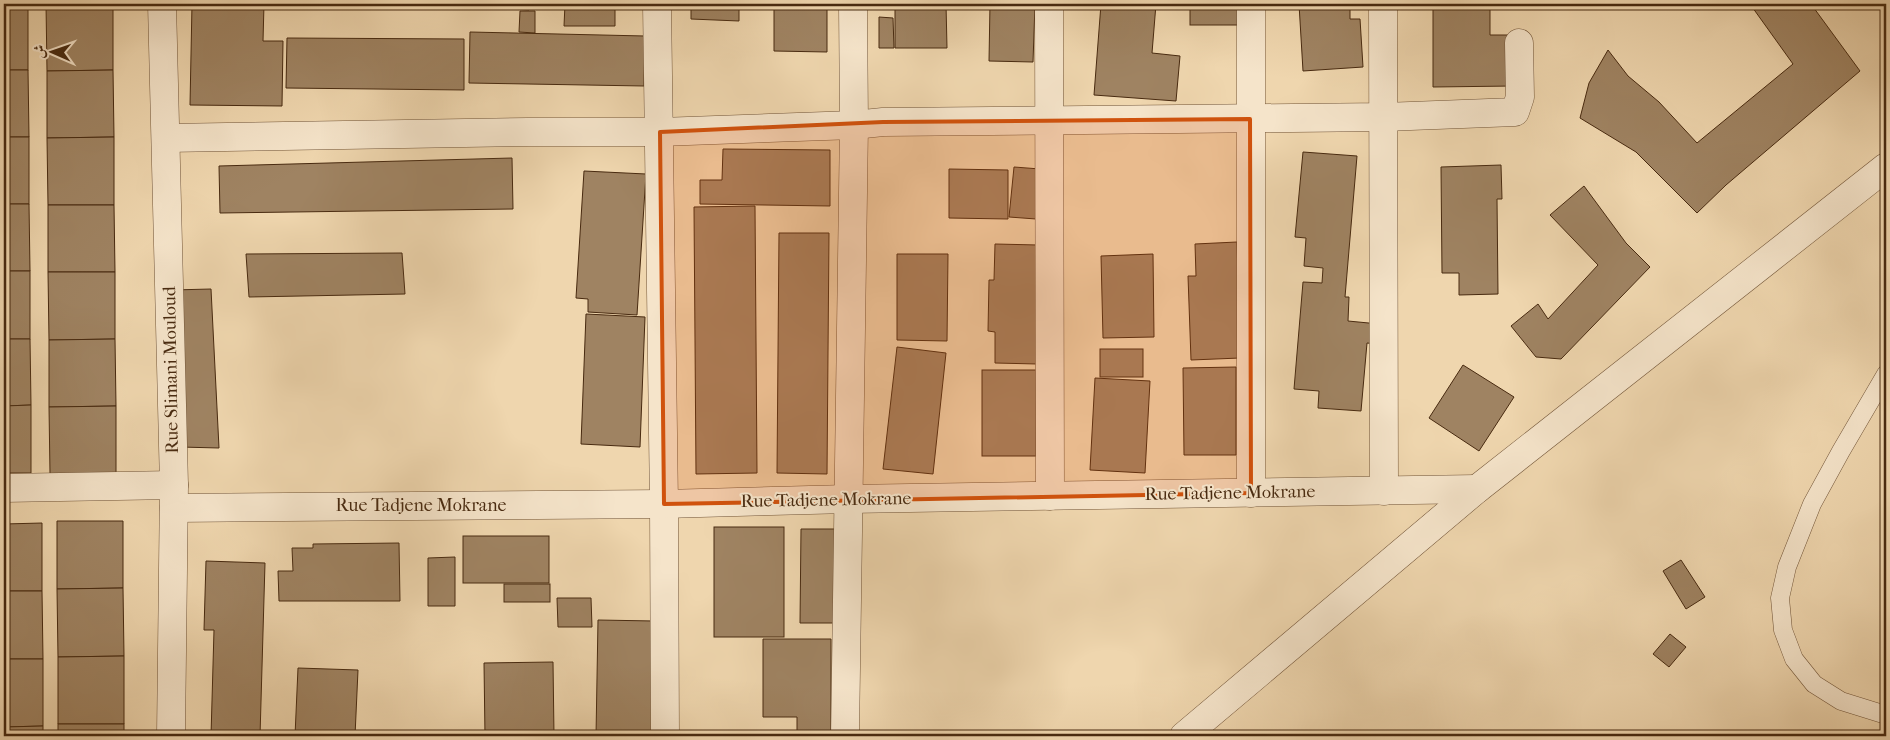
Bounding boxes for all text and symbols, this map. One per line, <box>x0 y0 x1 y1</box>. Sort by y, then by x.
north arrow <box>28 28 78 78</box>
text: ش <box>31 44 48 59</box>
street label: Rue Slimani Mouloud <box>159 286 183 454</box>
street label: Rue Tadjene Mokrane <box>1144 481 1316 505</box>
street label: Rue Tadjene Mokrane <box>740 488 912 512</box>
street label: Rue Tadjene Mokrane <box>336 495 506 516</box>

